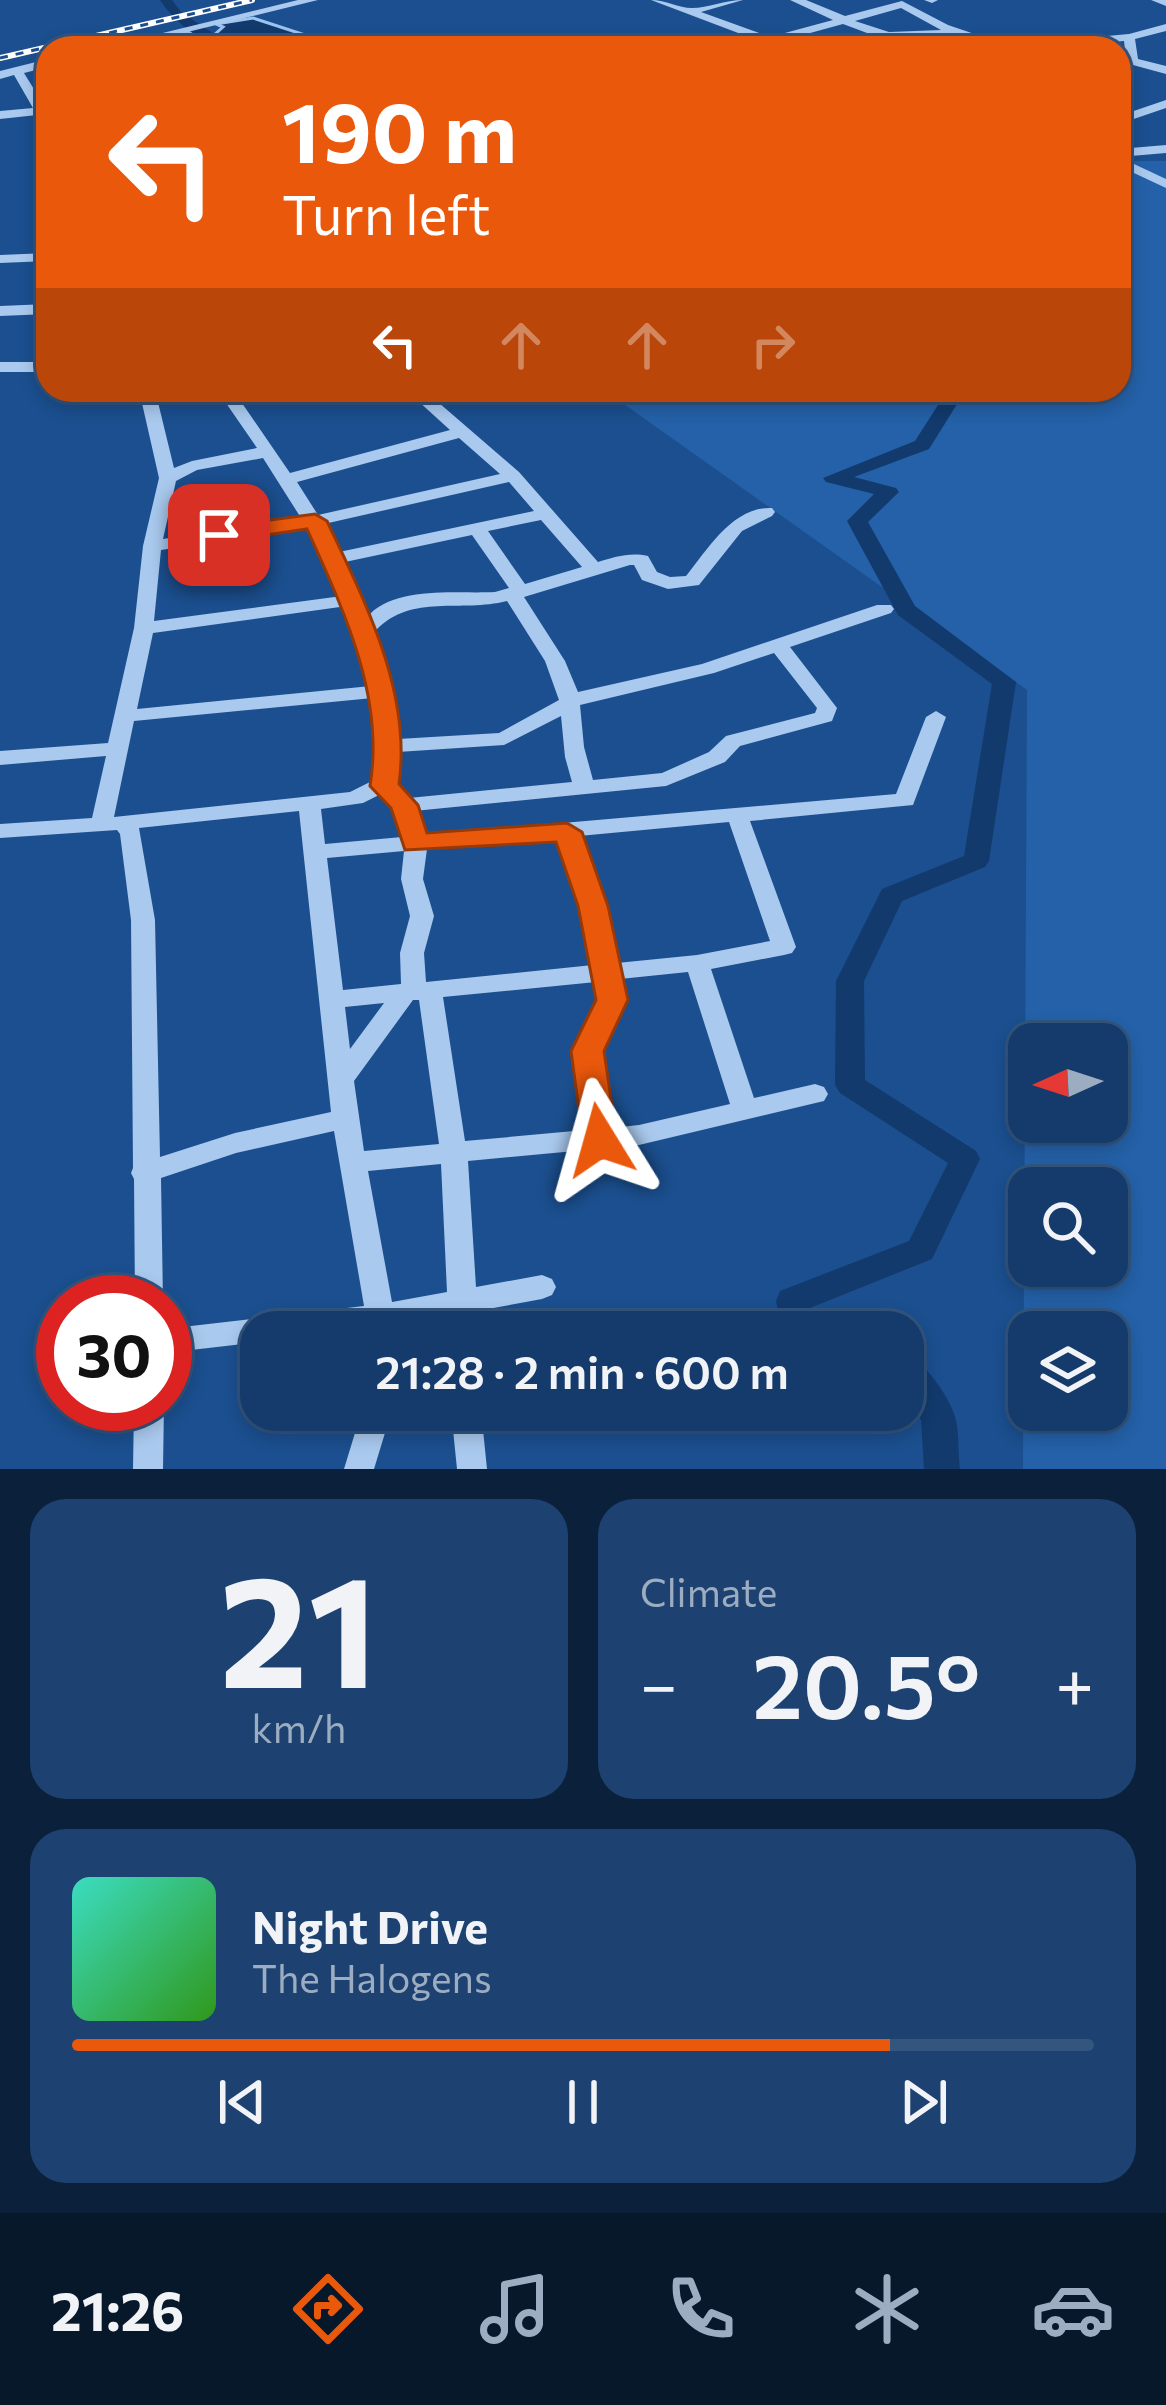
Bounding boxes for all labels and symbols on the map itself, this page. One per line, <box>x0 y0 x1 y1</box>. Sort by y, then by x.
pin <box>168 484 270 586</box>
north arrow <box>1008 1023 1128 1143</box>
position arrow <box>537 1077 663 1203</box>
speed limit sign: 30 <box>36 1275 192 1431</box>

